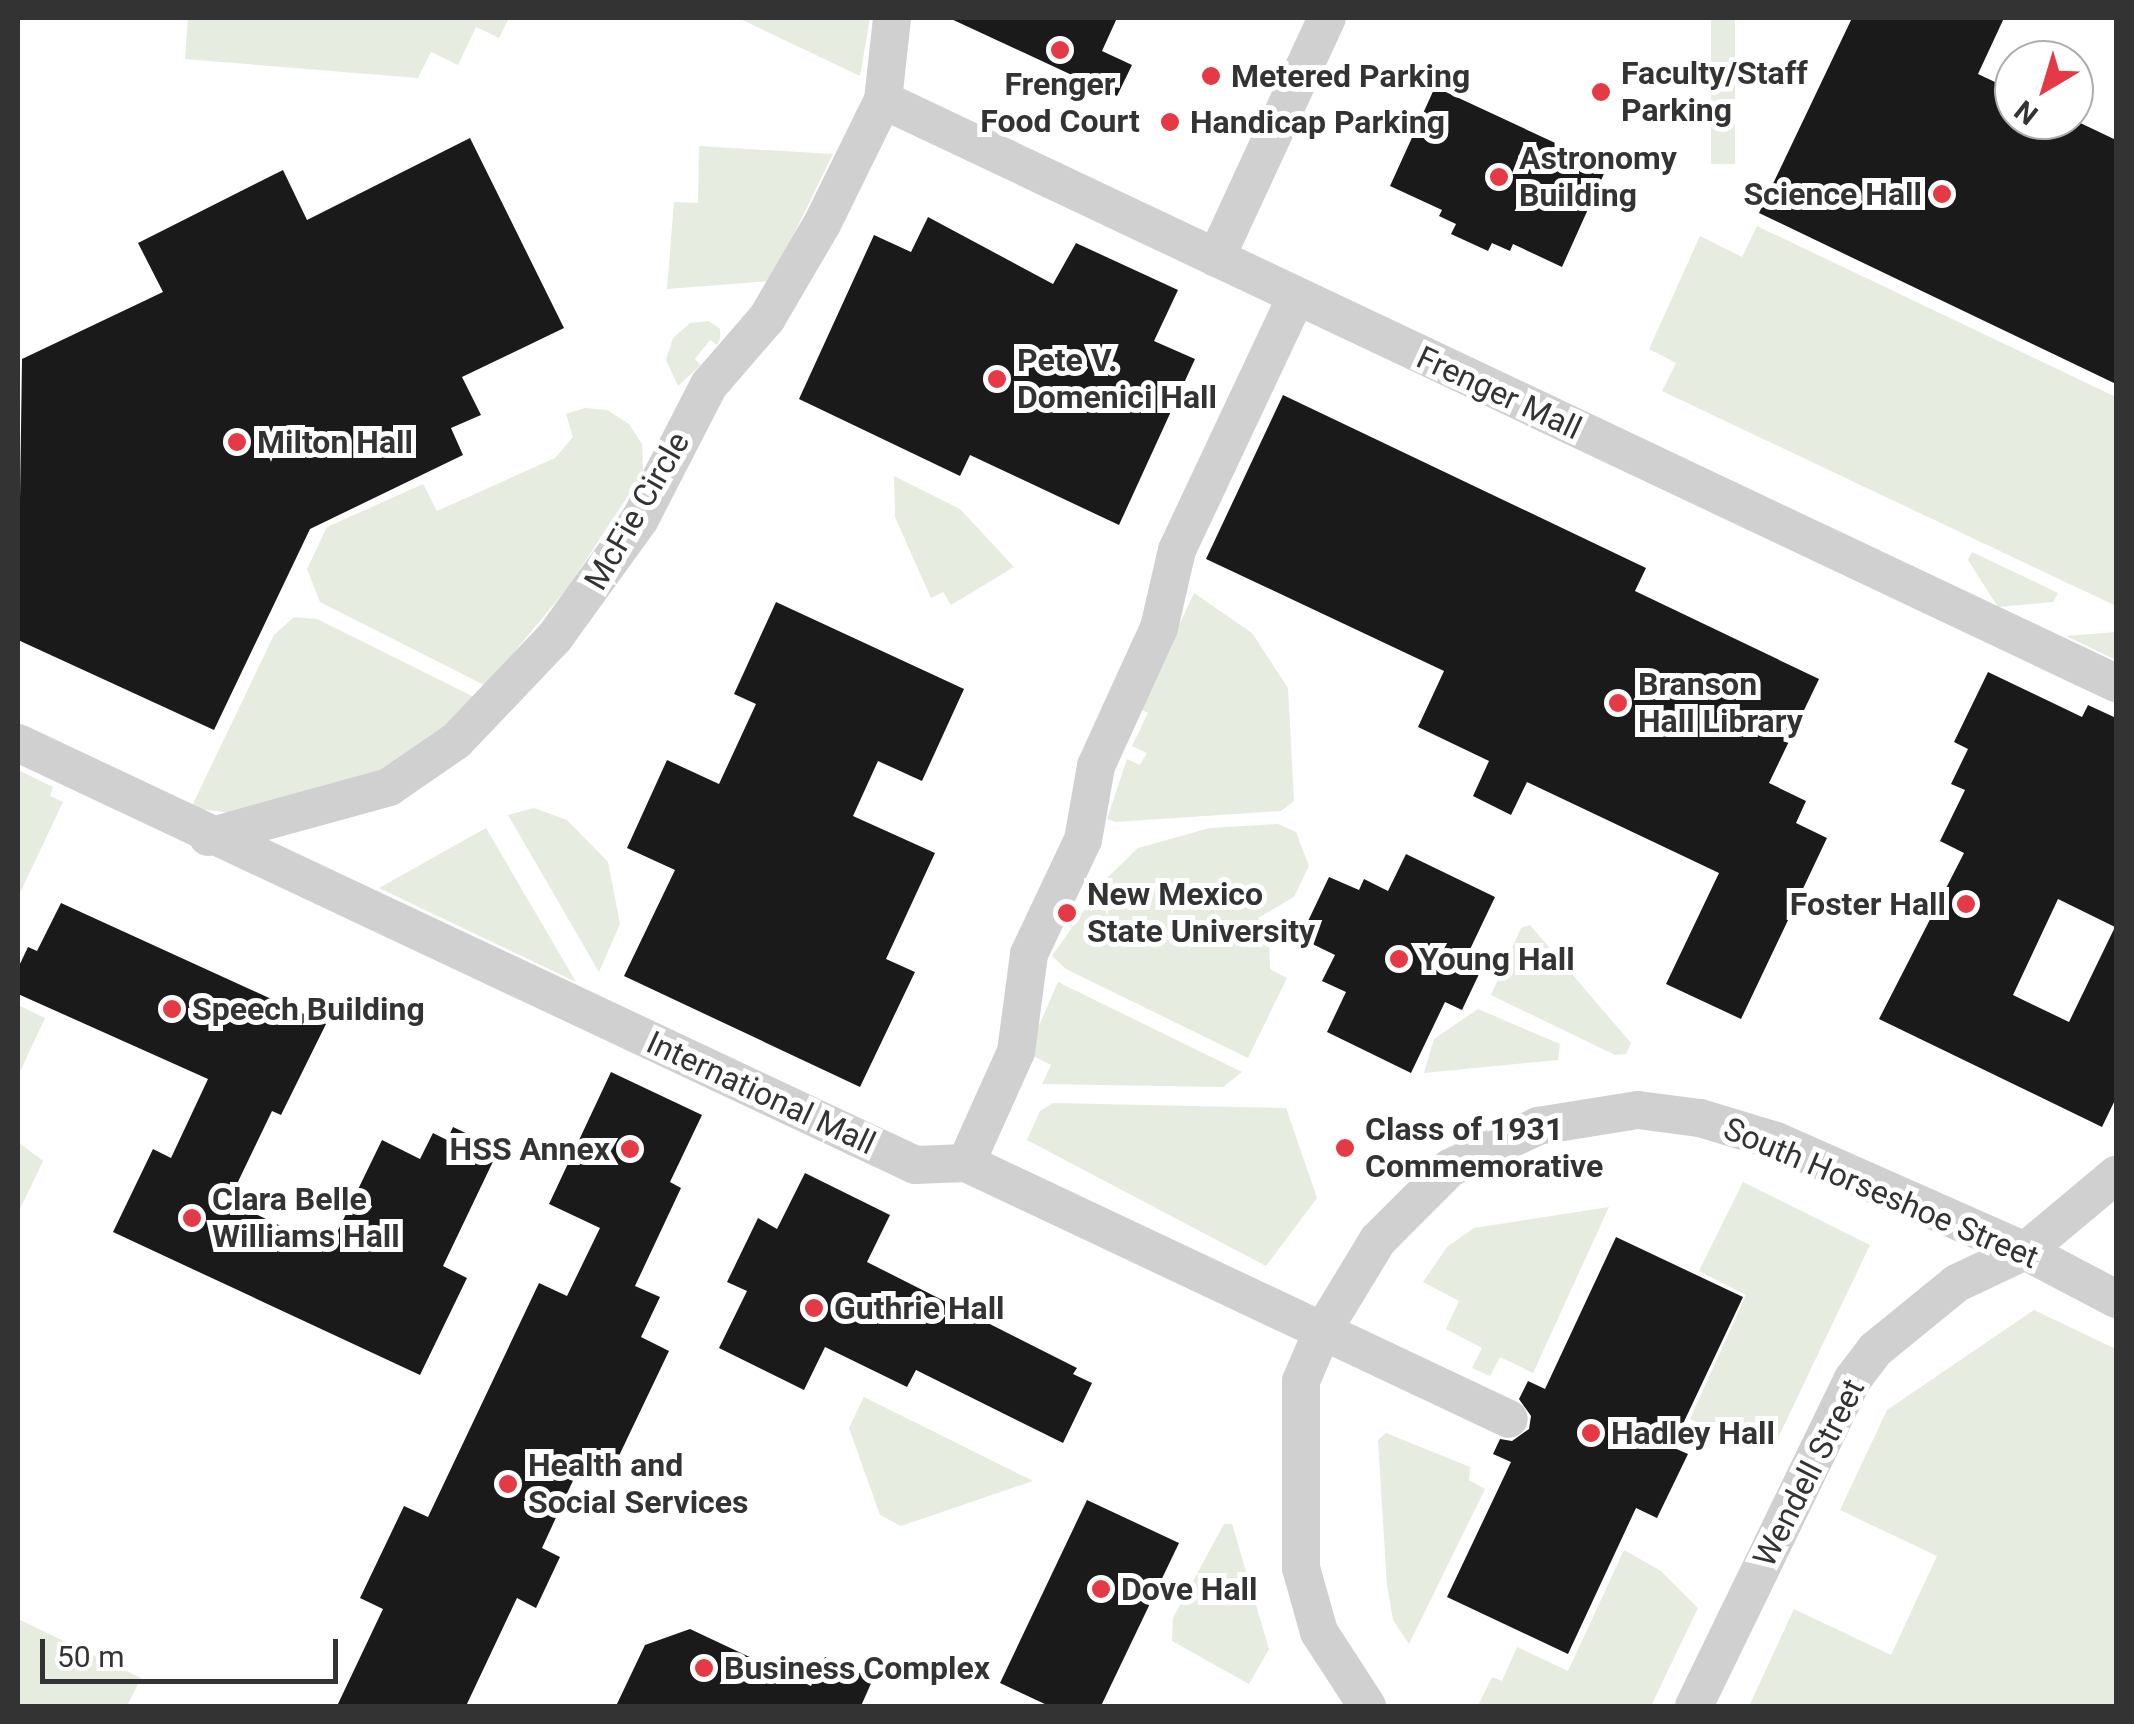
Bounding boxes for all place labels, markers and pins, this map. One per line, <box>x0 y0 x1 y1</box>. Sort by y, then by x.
marker: Frenger Food Court <box>1049 39 1071 61</box>
place label: Faculty/Staff Parking <box>1621 55 1808 130</box>
place label: Metered Parking <box>1231 57 1470 95</box>
marker: Metered Parking <box>1200 65 1222 87</box>
place label: Frenger Food Court <box>980 66 1140 141</box>
marker: Faculty/Staff Parking <box>1590 81 1612 103</box>
place label: Handicap Parking <box>1190 103 1445 141</box>
marker: Handicap Parking <box>1159 111 1181 133</box>
place label: Astronomy Building <box>1519 140 1677 215</box>
marker: Astronomy Building <box>1488 166 1510 188</box>
place label: Science Hall <box>1743 175 1922 213</box>
marker: Science Hall <box>1931 183 1953 205</box>
place label: Pete V. Domenici Hall <box>1017 342 1217 417</box>
marker: Pete V. Domenici Hall <box>986 368 1008 390</box>
place label: Milton Hall <box>257 423 413 461</box>
marker: Milton Hall <box>226 431 248 453</box>
place label: Branson Hall Library <box>1638 666 1803 741</box>
marker: Branson Hall Library <box>1607 692 1629 714</box>
place label: New Mexico State University <box>1087 876 1315 951</box>
place label: Foster Hall <box>1790 885 1946 923</box>
marker: Foster Hall <box>1955 893 1977 915</box>
marker: New Mexico State University <box>1056 902 1078 924</box>
place label: Young Hall <box>1419 940 1575 978</box>
marker: Young Hall <box>1388 948 1410 970</box>
place label: Speech Building <box>192 990 425 1028</box>
marker: Speech Building <box>161 998 183 1020</box>
place label: Class of 1931 Commemorative <box>1365 1111 1603 1186</box>
place label: HSS Annex <box>450 1130 610 1168</box>
marker: Class of 1931 Commemorative <box>1334 1137 1356 1159</box>
marker: HSS Annex <box>619 1138 641 1160</box>
place label: Clara Belle Williams Hall <box>212 1181 400 1256</box>
marker: Clara Belle Williams Hall <box>181 1207 203 1229</box>
place label: Guthrie Hall <box>834 1289 1005 1327</box>
marker: Guthrie Hall <box>803 1297 825 1319</box>
place label: Hadley Hall <box>1611 1414 1775 1452</box>
marker: Hadley Hall <box>1580 1422 1602 1444</box>
place label: Health and Social Services <box>528 1447 748 1522</box>
marker: Health and Social Services <box>497 1473 519 1495</box>
place label: Dove Hall <box>1121 1570 1258 1608</box>
marker: Dove Hall <box>1090 1578 1112 1600</box>
place label: Business Complex <box>724 1649 990 1687</box>
marker: Business Complex <box>693 1657 715 1679</box>

